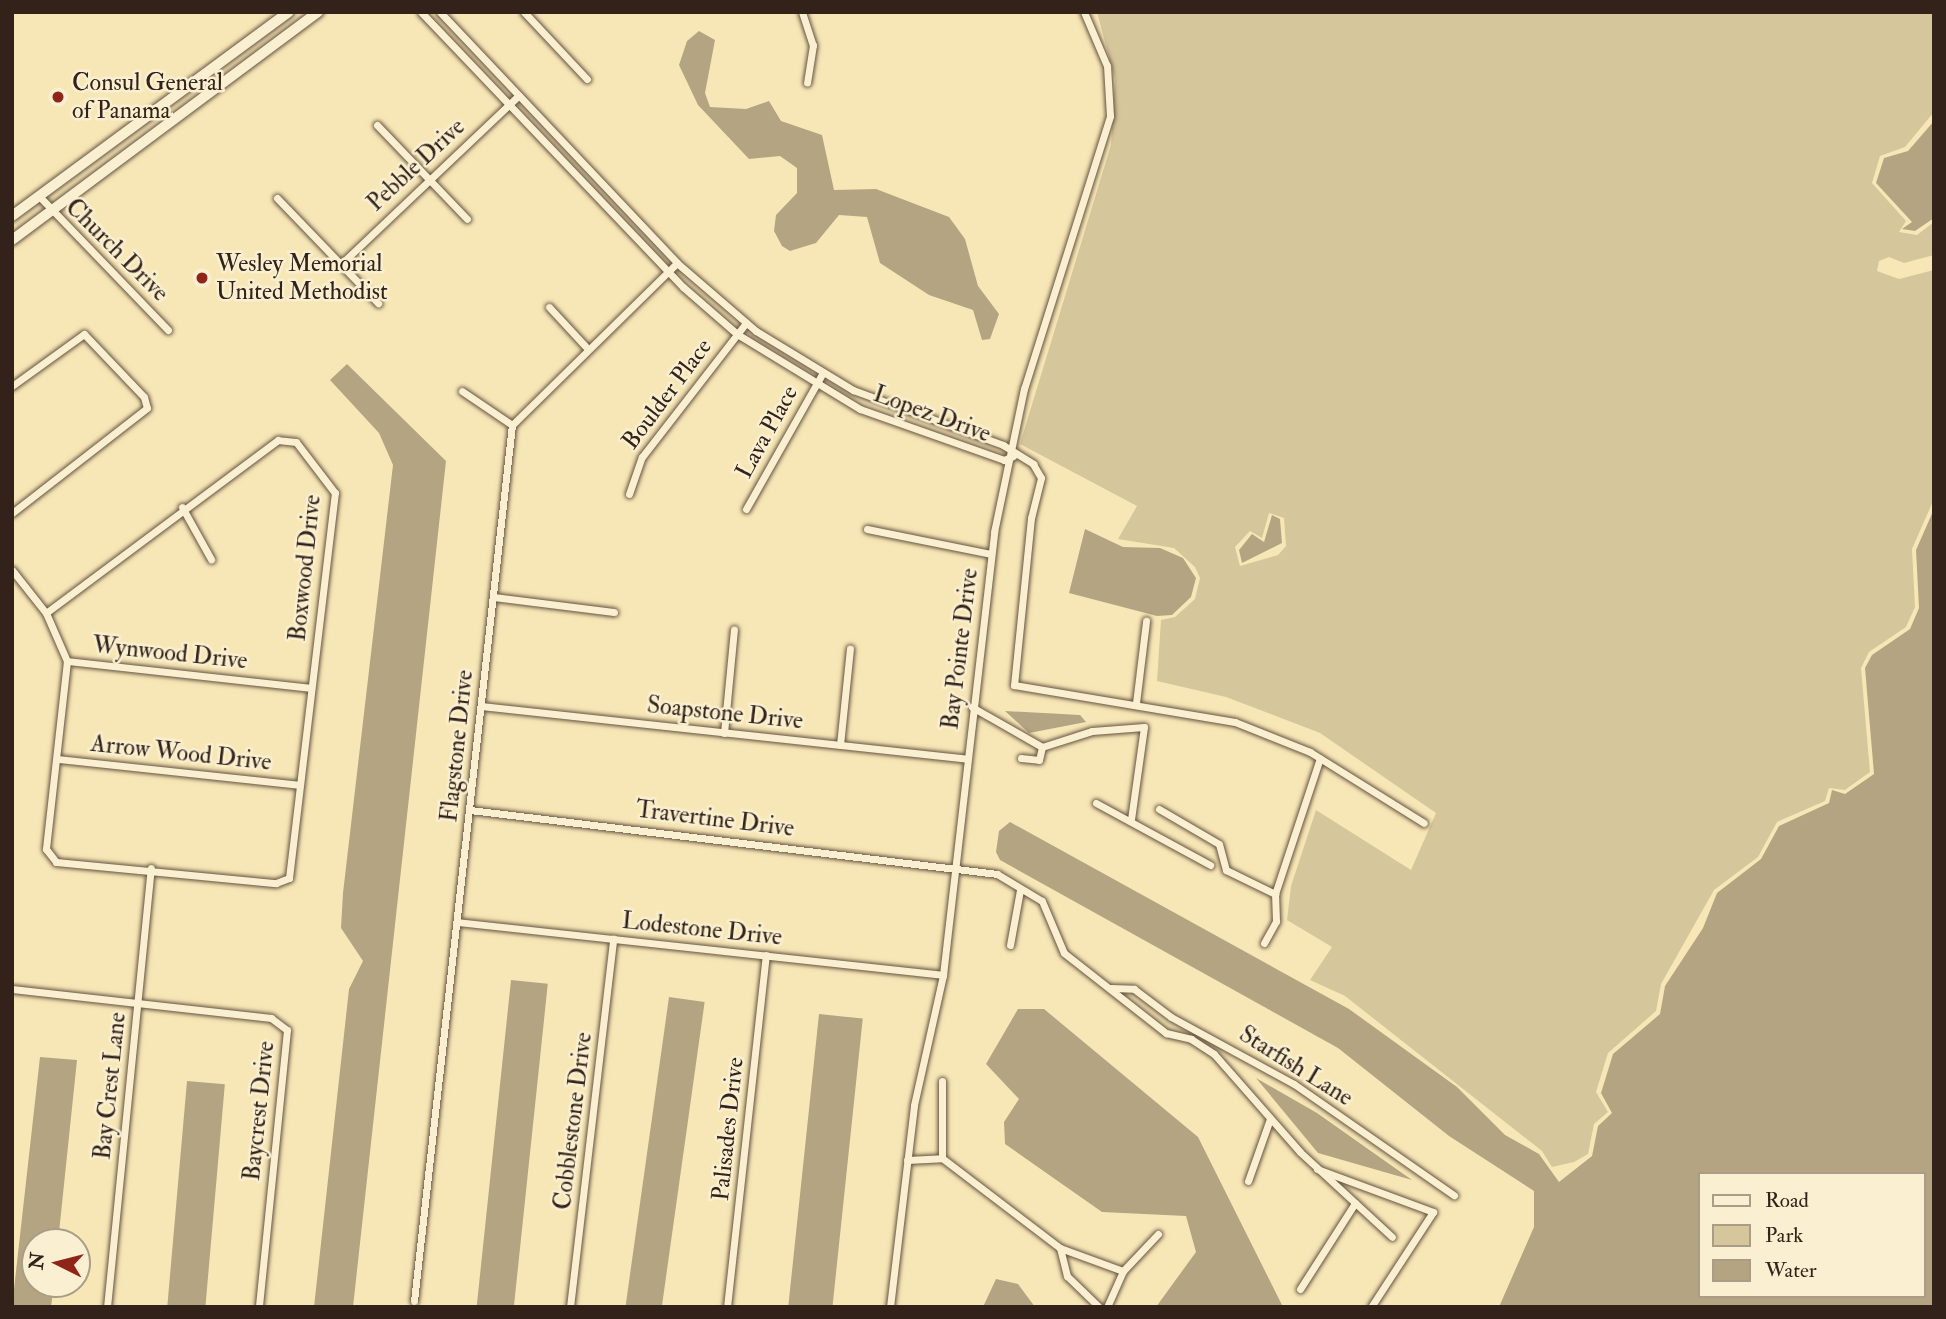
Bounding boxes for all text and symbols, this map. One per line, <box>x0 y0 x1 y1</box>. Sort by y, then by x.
place label: Consul General of Panama <box>72 69 223 125</box>
marker: Consul General of Panama <box>50 89 66 105</box>
street label: Pebble Drive <box>361 113 471 217</box>
street label: Church Drive <box>60 193 174 307</box>
place label: Wesley Memorial United Methodist <box>216 250 388 306</box>
marker: Wesley Memorial United Methodist <box>194 270 210 286</box>
street label: Boulder Place <box>616 333 718 455</box>
street label: Lopez Drive <box>869 379 995 449</box>
street label: Lava Place <box>730 380 804 484</box>
street label: Boxwood Drive <box>283 493 327 643</box>
street label: Bay Pointe Drive <box>936 567 984 731</box>
street label: Wynwood Drive <box>91 631 249 675</box>
street label: Flagstone Drive <box>435 669 479 823</box>
street label: Soapstone Drive <box>646 690 804 736</box>
street label: Arrow Wood Drive <box>89 729 273 777</box>
street label: Travertine Drive <box>634 795 796 843</box>
street label: Lodestone Drive <box>621 906 783 952</box>
street label: Bay Crest Lane <box>88 1011 132 1161</box>
street label: Starfish Lane <box>1234 1020 1358 1112</box>
street label: Cobblestone Drive <box>548 1031 598 1211</box>
street label: Baycrest Drive <box>237 1040 281 1182</box>
street label: Palisades Drive <box>706 1056 750 1202</box>
legend <box>1698 1172 1925 1298</box>
text: Road <box>1765 1187 1809 1214</box>
text: Park <box>1765 1222 1803 1249</box>
north arrow <box>21 1228 91 1298</box>
text: N <box>24 1251 50 1271</box>
text: Water <box>1765 1257 1817 1284</box>

